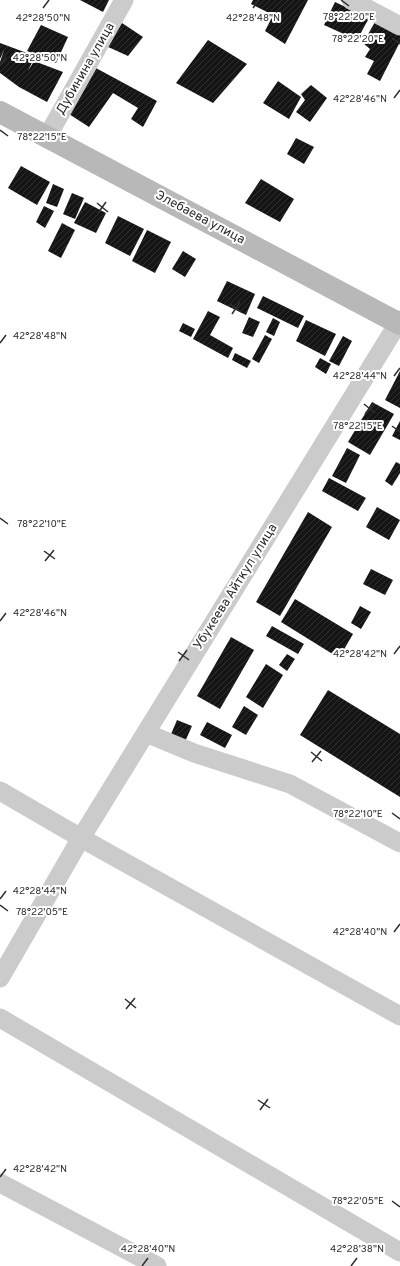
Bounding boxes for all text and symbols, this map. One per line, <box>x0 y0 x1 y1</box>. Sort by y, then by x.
text: 78°22'20"E <box>323 11 375 24</box>
text: 42°28'50"N <box>16 12 70 25</box>
text: 42°28'48"N <box>226 12 280 25</box>
street label: Дубинина улица <box>53 20 119 118</box>
text: 78°22'20"E <box>332 33 384 46</box>
text: 42°28'50"N <box>13 52 67 65</box>
text: 42°28'46"N <box>333 93 387 106</box>
text: 78°22'15"E <box>17 131 67 144</box>
street label: Элебаева улица <box>153 188 247 248</box>
text: 42°28'48"N <box>13 330 67 343</box>
text: 42°28'44"N <box>333 370 387 383</box>
text: 78°22'15"E <box>333 420 383 433</box>
text: 78°22'10"E <box>17 518 67 531</box>
street label: Убукеева Айткул улица <box>191 521 281 653</box>
text: 42°28'46"N <box>13 607 67 620</box>
text: 42°28'42"N <box>333 648 387 661</box>
text: 78°22'10"E <box>333 808 383 821</box>
text: 42°28'44"N <box>13 885 67 898</box>
text: 78°22'05"E <box>16 906 68 919</box>
text: 42°28'40"N <box>333 926 387 939</box>
text: 42°28'42"N <box>13 1163 67 1176</box>
text: 78°22'05"E <box>332 1195 384 1208</box>
text: 42°28'40"N <box>121 1243 175 1256</box>
text: 42°28'38"N <box>330 1243 384 1256</box>

